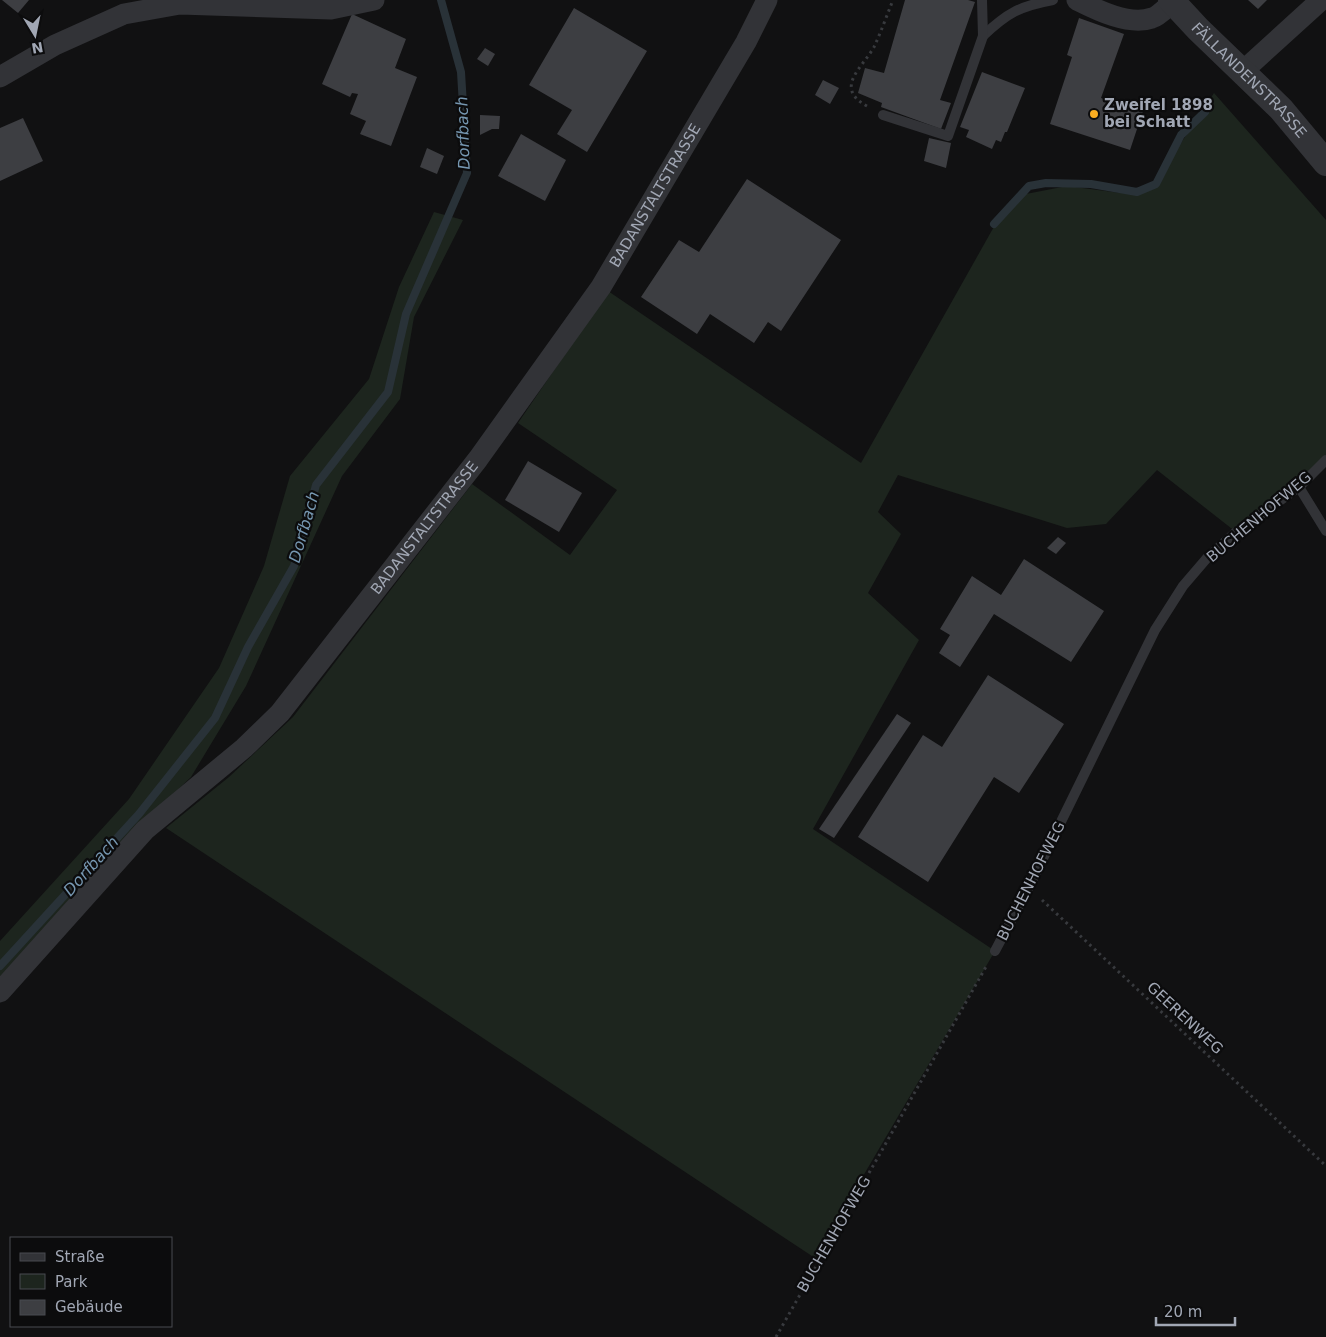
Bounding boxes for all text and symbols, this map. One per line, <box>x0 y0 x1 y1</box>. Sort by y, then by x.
north arrow <box>10 10 60 60</box>
street label: FÄLLANDENSTRASSE <box>1188 19 1310 142</box>
text: N <box>30 39 44 57</box>
water label: Dorfbach <box>452 96 474 170</box>
place label: Zweifel 1898 bei Schatt <box>1104 96 1213 131</box>
marker: Zweifel 1898 bei Schatt <box>1088 108 1100 120</box>
street label: BADANSTALTSTRASSE <box>606 120 705 271</box>
street label: BADANSTALTSTRASSE <box>367 458 482 598</box>
street label: BUCHENHOFWEG <box>1203 468 1315 566</box>
water label: Dorfbach <box>285 489 323 565</box>
street label: BUCHENHOFWEG <box>993 818 1069 944</box>
water label: Dorfbach <box>59 832 123 900</box>
street label: GEERENWEG <box>1143 978 1227 1058</box>
street label: BUCHENHOFWEG <box>793 1173 875 1295</box>
legend <box>10 1237 172 1327</box>
text: Straße <box>55 1248 104 1266</box>
text: Park <box>55 1273 88 1291</box>
scale bar <box>1156 1294 1235 1326</box>
text: Gebäude <box>55 1298 123 1316</box>
text: 20 m <box>1164 1303 1202 1321</box>

